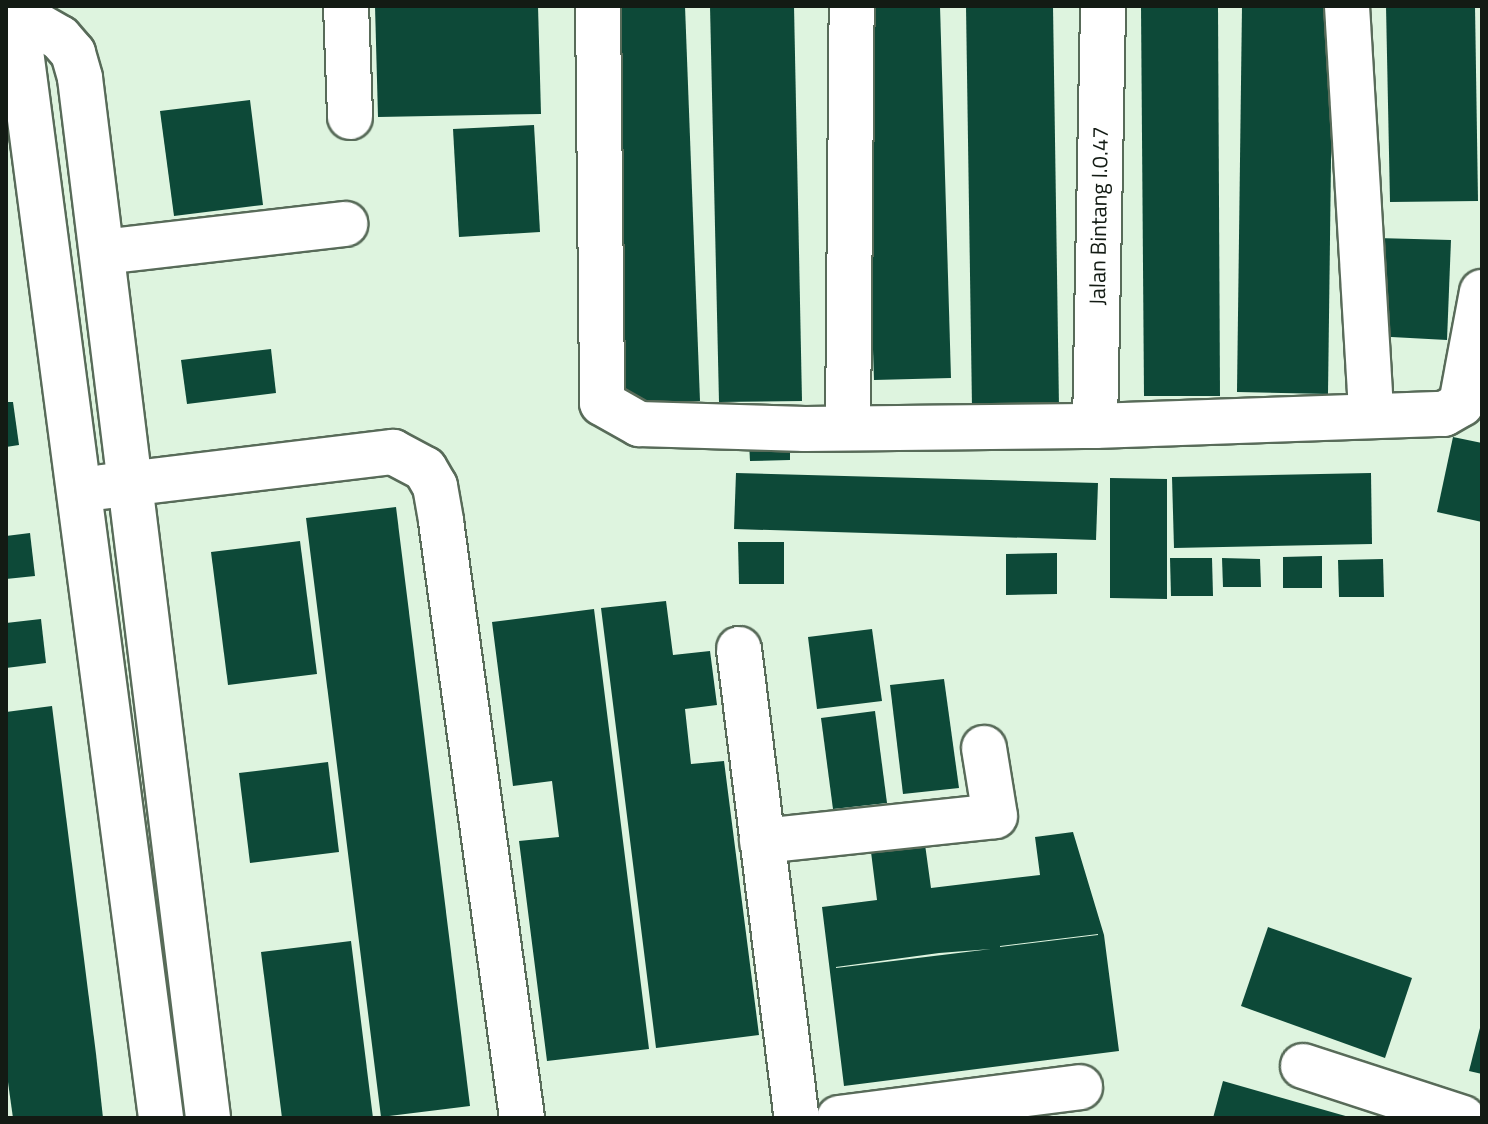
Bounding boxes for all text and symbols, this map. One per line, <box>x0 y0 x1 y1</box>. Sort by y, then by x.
street label: Jalan Bintang I.0.47 <box>1084 126 1114 306</box>

